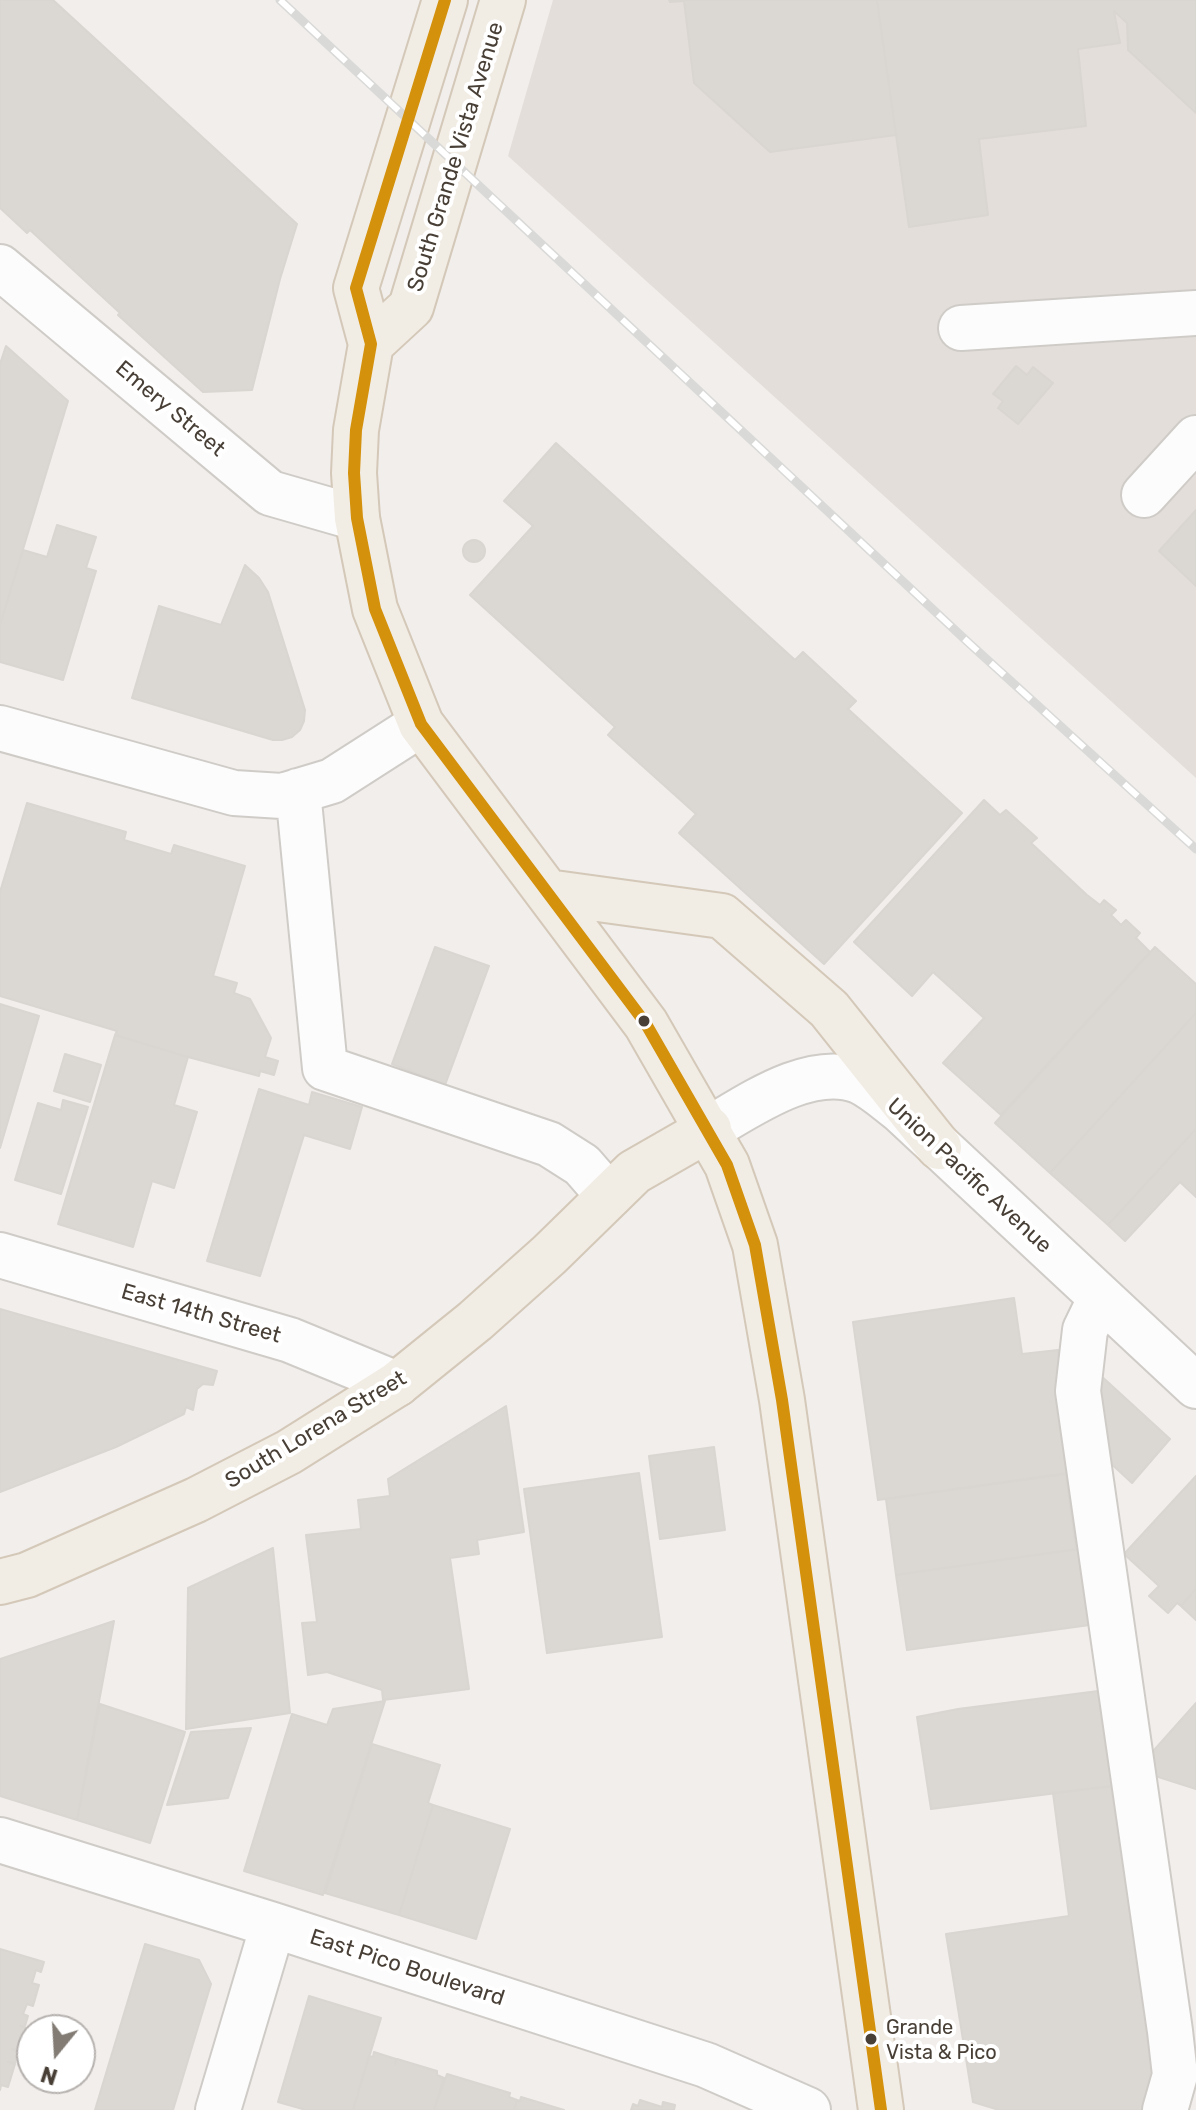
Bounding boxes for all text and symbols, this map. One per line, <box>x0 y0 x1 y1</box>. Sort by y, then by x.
street label: South Grande Vista Avenue <box>402 19 510 295</box>
street label: Emery Street <box>110 356 230 462</box>
unlabelled marker <box>636 1013 652 1029</box>
street label: Union Pacific Avenue <box>881 1093 1057 1259</box>
street label: East 14th Street <box>118 1279 284 1349</box>
street label: South Lorena Street <box>221 1365 411 1495</box>
street label: East Pico Boulevard <box>306 1924 508 2012</box>
north arrow <box>16 2014 96 2094</box>
place label: Grande Vista & Pico <box>886 2016 997 2063</box>
marker: Grande Vista & Pico <box>863 2031 879 2047</box>
text: N <box>37 2060 61 2091</box>

